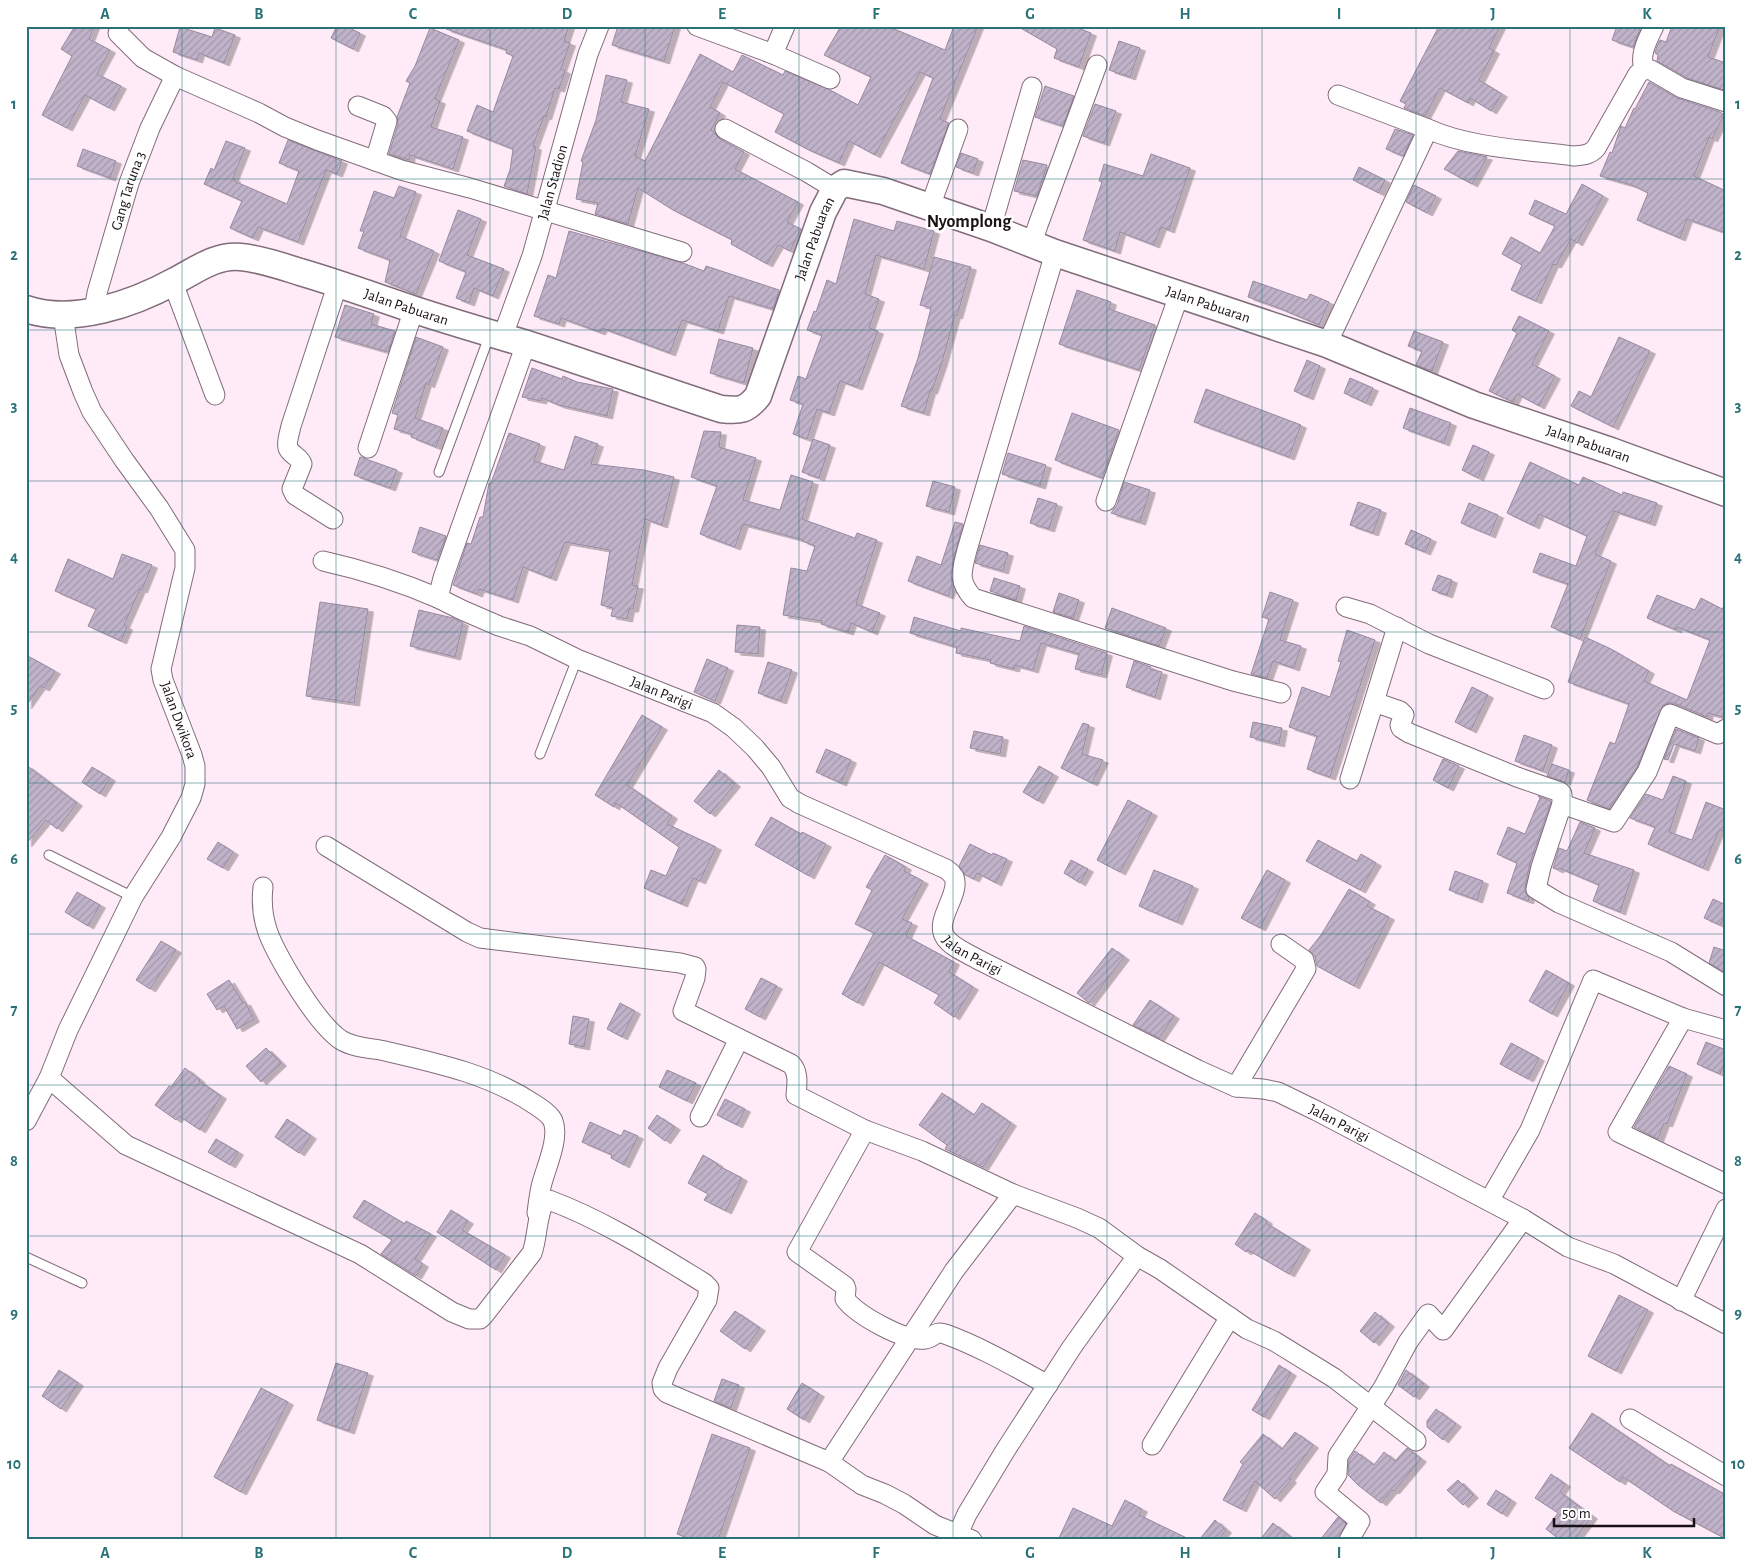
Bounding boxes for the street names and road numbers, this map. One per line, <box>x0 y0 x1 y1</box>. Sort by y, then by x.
street label: Jalan Stadion <box>535 143 571 221</box>
street label: Gang Taruna 3 <box>109 149 148 232</box>
street label: Jalan Pabuaran <box>792 195 838 282</box>
street label: Jalan Pabuaran <box>1164 284 1252 326</box>
street label: Jalan Pabuaran <box>362 286 450 328</box>
street label: Jalan Pabuaran <box>1544 423 1632 465</box>
street label: Jalan Parigi <box>628 674 695 712</box>
street label: Jalan Dwikora <box>158 680 199 761</box>
street label: Jalan Parigi <box>939 933 1004 978</box>
street label: Jalan Parigi <box>1307 1101 1372 1145</box>

